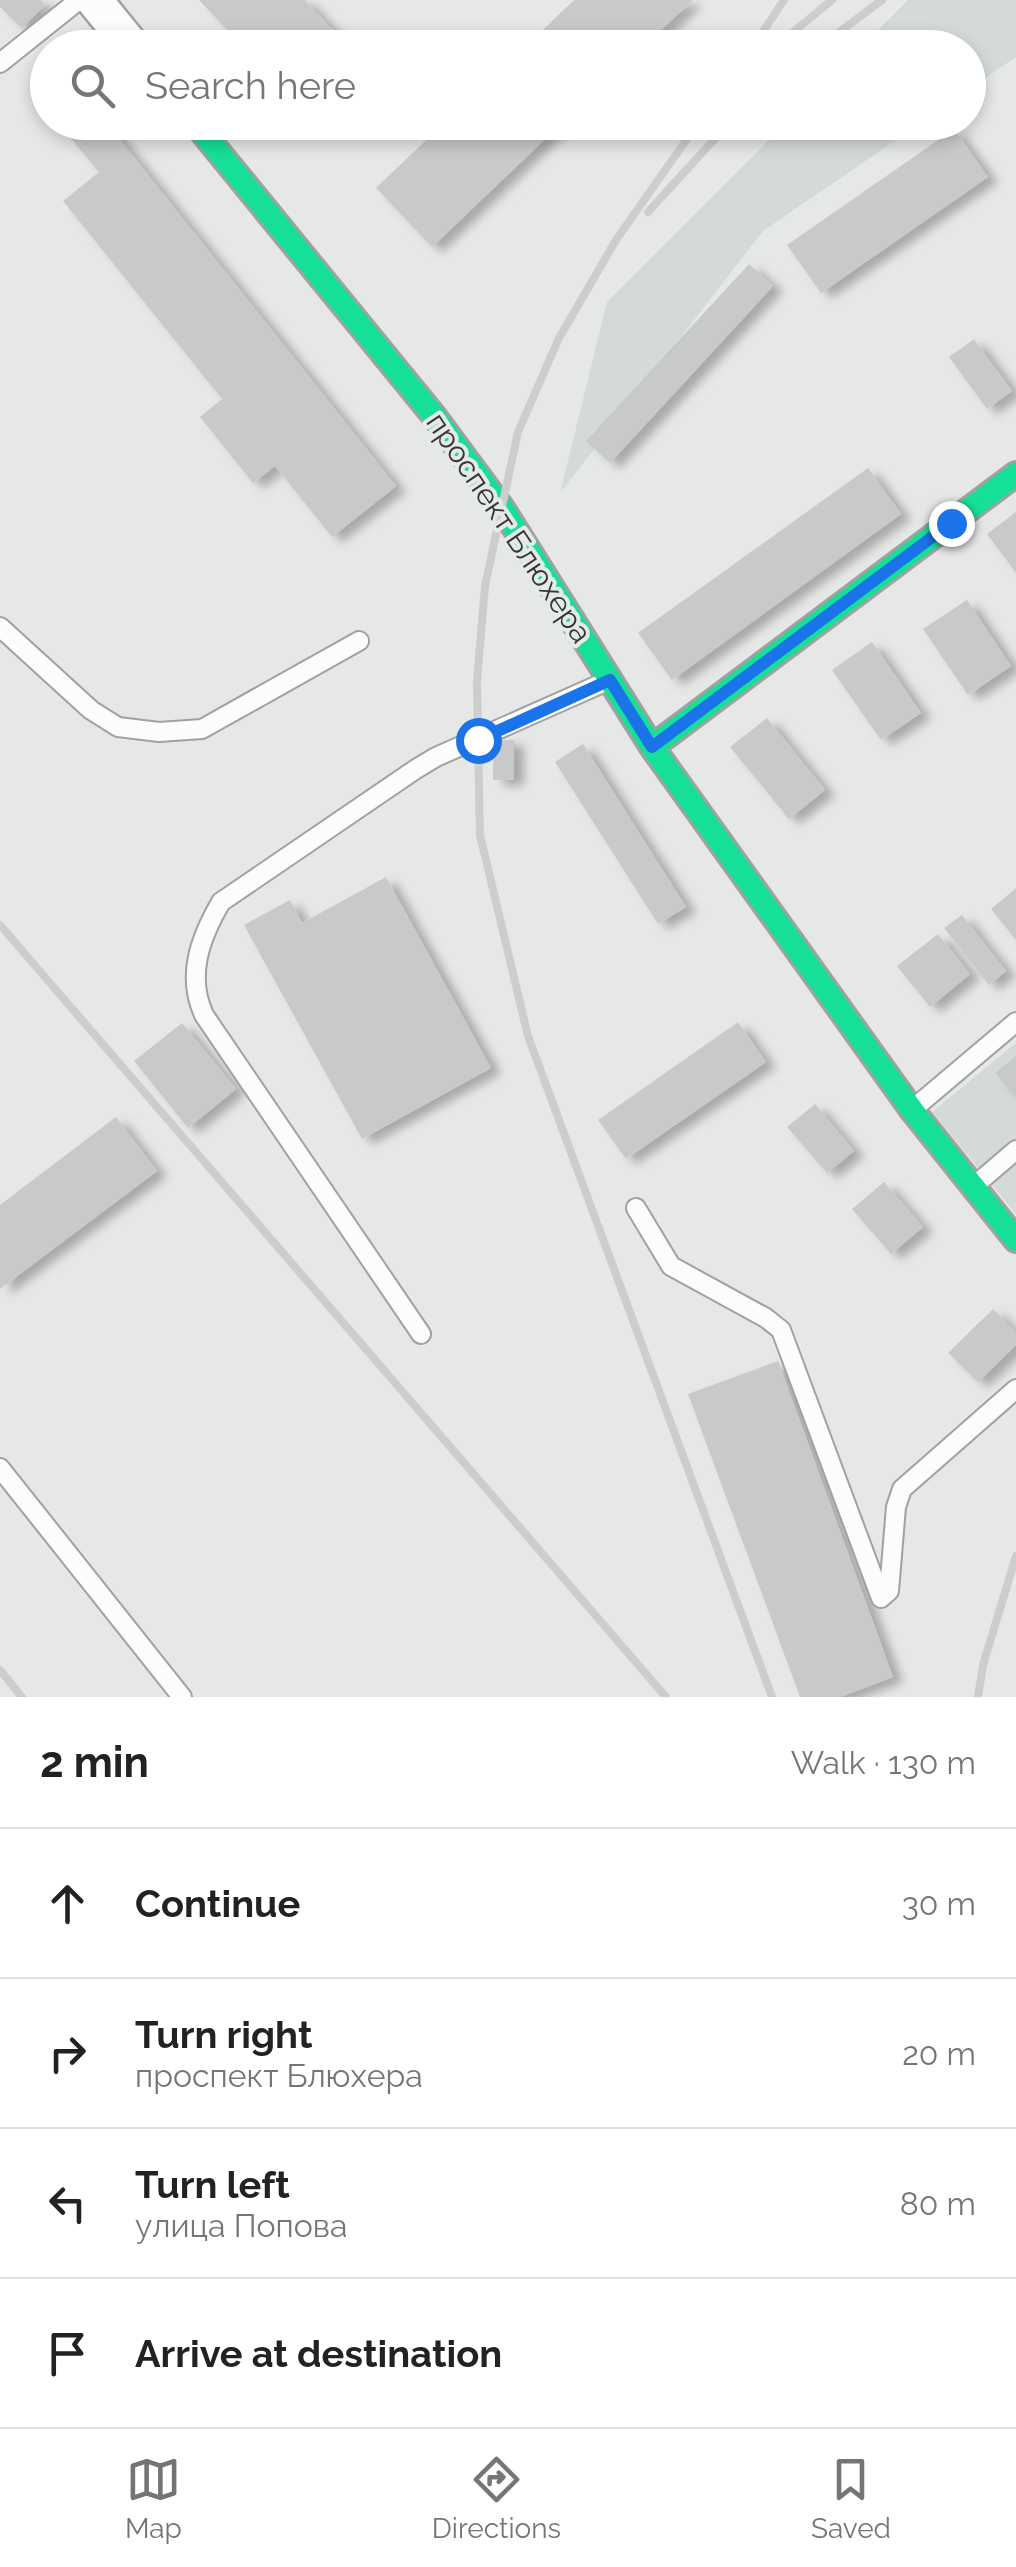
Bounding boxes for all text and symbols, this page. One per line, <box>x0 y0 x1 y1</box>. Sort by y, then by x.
search box <box>30 30 986 140</box>
icon: search <box>65 58 120 113</box>
text: Search here <box>145 63 356 108</box>
street label: проспект Блюхера <box>420 406 599 649</box>
route end <box>929 501 975 547</box>
route start <box>456 718 502 764</box>
text: 2 min <box>40 1738 149 1787</box>
text: Walk · 130 m <box>791 1744 976 1781</box>
icon: ahead <box>40 1876 95 1931</box>
text: Continue <box>135 1881 300 1926</box>
text: 30 m <box>902 1885 976 1922</box>
text: Turn right <box>135 2012 312 2057</box>
icon: right <box>40 2026 95 2081</box>
text: 20 m <box>902 2035 976 2072</box>
text: проспект Блюхера <box>135 2057 423 2094</box>
text: Turn left <box>135 2162 290 2207</box>
icon: left <box>40 2176 95 2231</box>
text: 80 m <box>900 2185 976 2222</box>
text: улица Попова <box>135 2207 347 2244</box>
icon: arrive <box>40 2326 95 2381</box>
text: Arrive at destination <box>135 2331 502 2376</box>
tab: Map <box>125 2452 182 2545</box>
tab: Directions <box>432 2452 561 2545</box>
tab: Saved <box>811 2452 891 2545</box>

